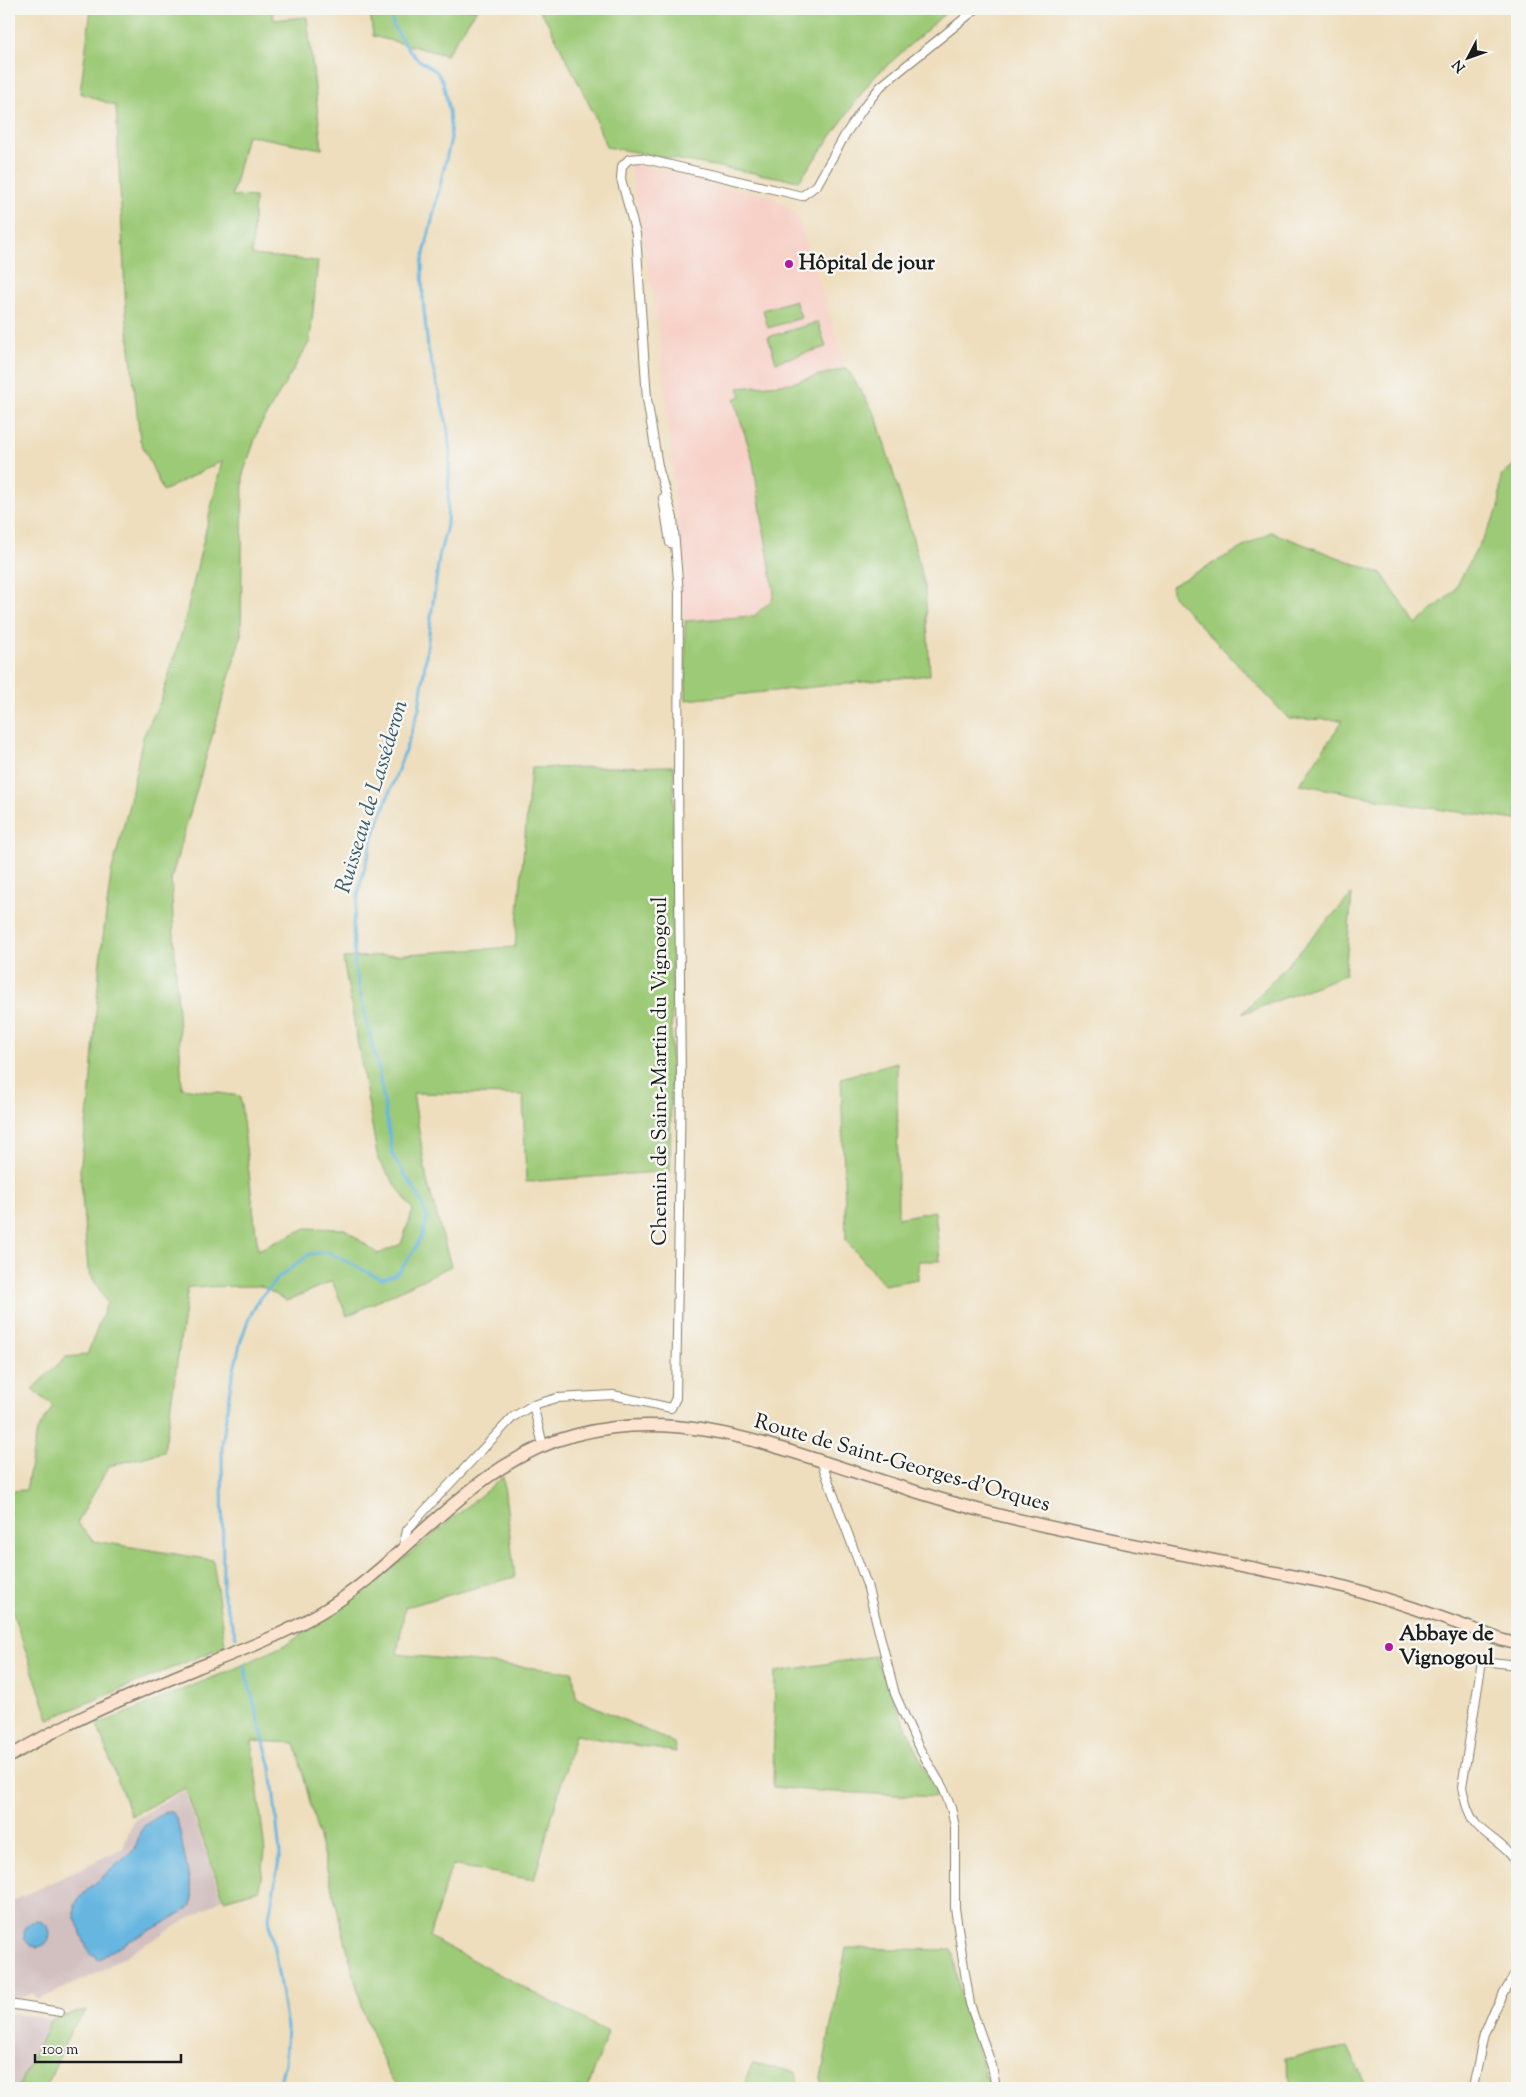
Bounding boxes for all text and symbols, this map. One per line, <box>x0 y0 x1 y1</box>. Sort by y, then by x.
north arrow <box>1444 32 1494 82</box>
text: N <box>1448 54 1471 76</box>
place label: Hôpital de jour <box>799 249 935 279</box>
marker: Hôpital de jour <box>783 258 795 270</box>
water label: Ruisseau de Lasséderon <box>328 696 418 898</box>
street label: Chemin de Saint-Martin du Vignogoul <box>646 896 676 1246</box>
street label: Route de Saint-Georges-d'Orques <box>751 1407 1053 1521</box>
place label: Abbaye de Vignogoul <box>1399 1620 1494 1674</box>
marker: Abbaye de Vignogoul <box>1383 1641 1395 1653</box>
scale bar <box>35 2032 181 2064</box>
text: 100 m <box>42 2040 79 2061</box>

